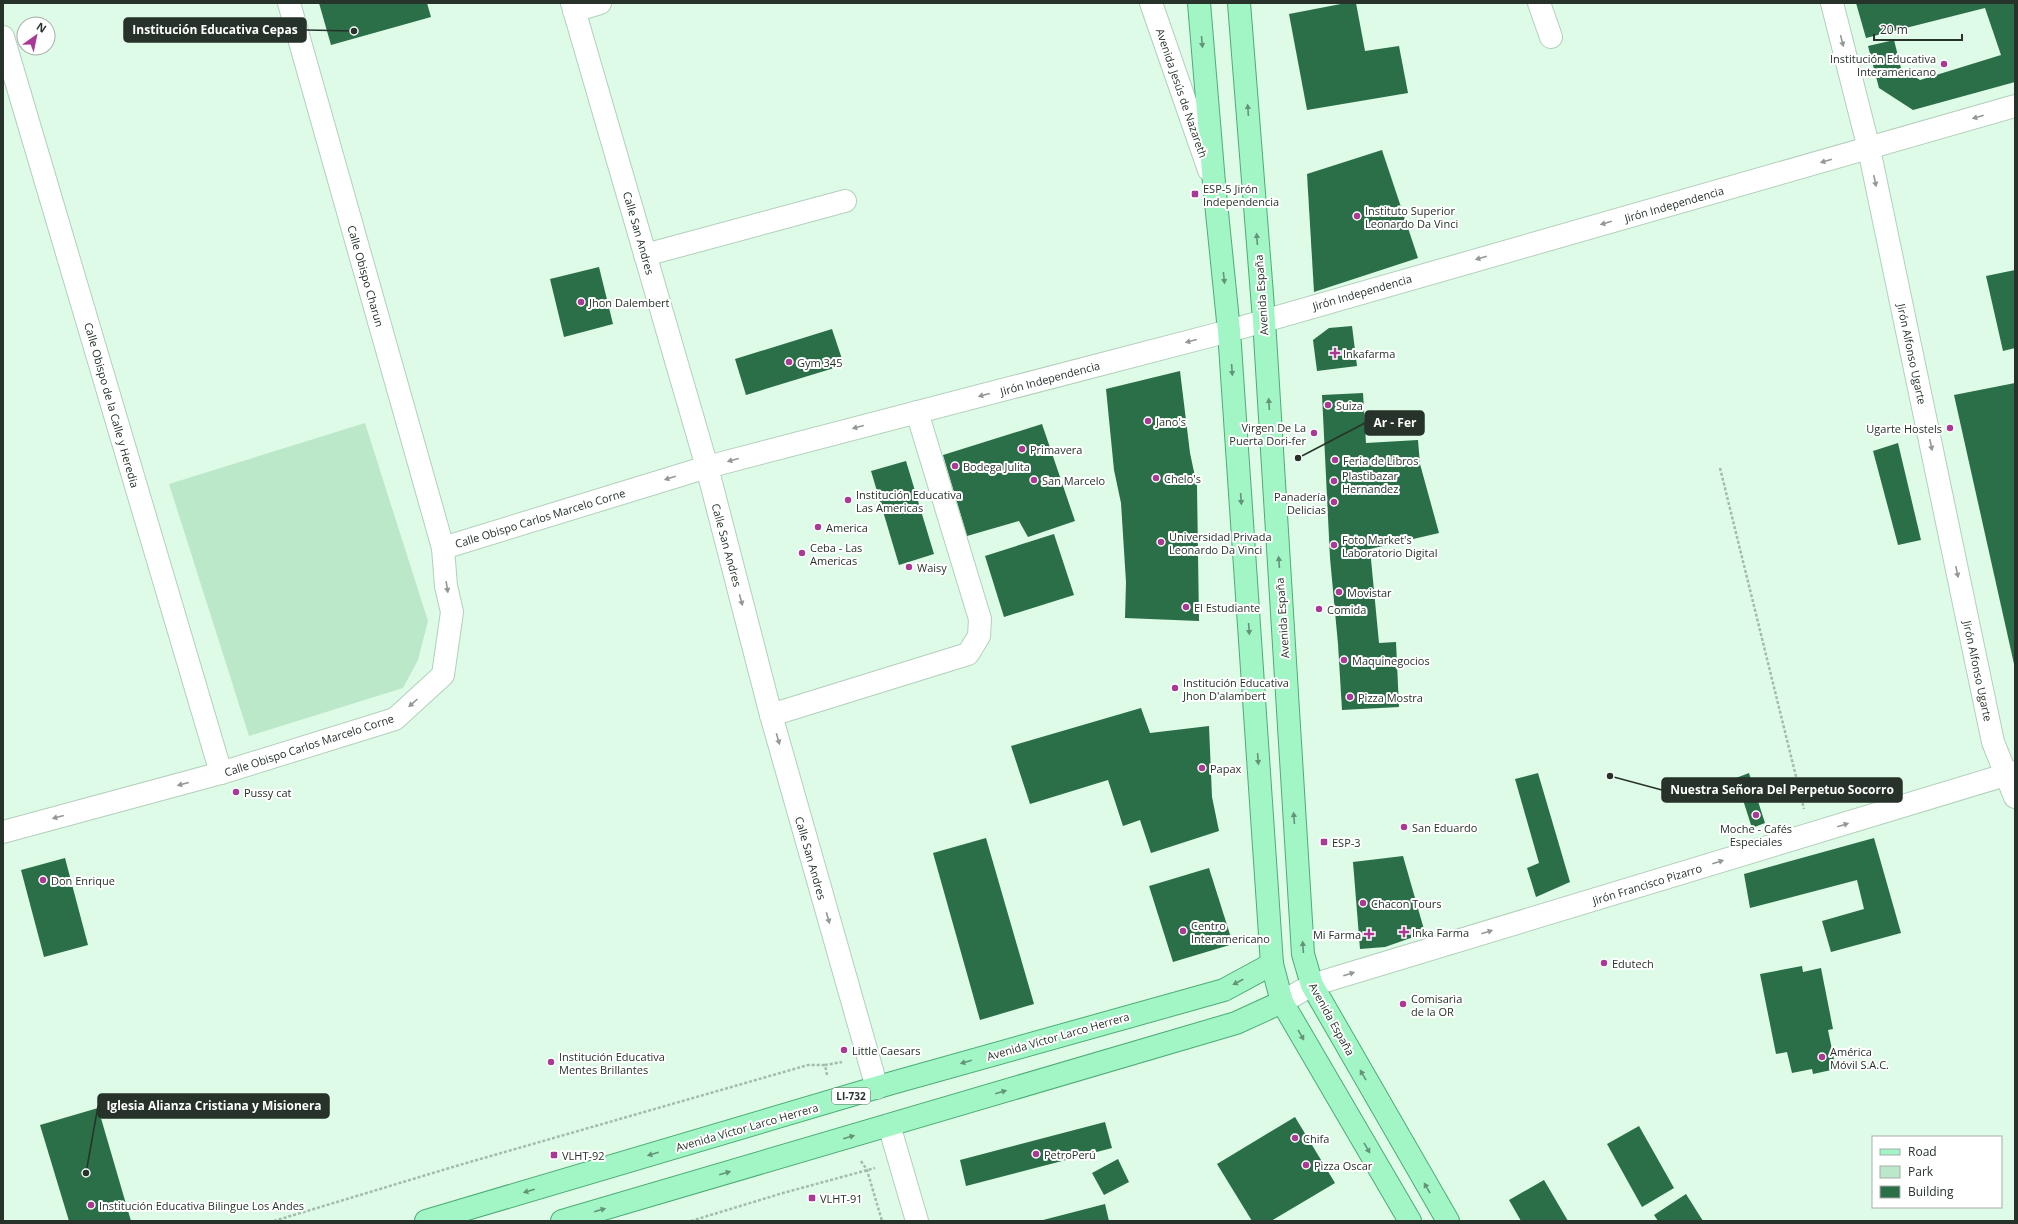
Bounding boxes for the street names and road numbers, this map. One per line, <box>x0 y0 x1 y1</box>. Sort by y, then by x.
street label: Avenida Jesús de Nazareth <box>1153 26 1211 160</box>
street label: Jirón Independencia <box>1622 183 1725 226</box>
street label: Calle San Andres <box>620 190 658 276</box>
street label: Calle Obispo Charun <box>344 224 388 328</box>
street label: Avenida España <box>1251 254 1271 336</box>
street label: Jirón Independencia <box>1310 271 1413 314</box>
street label: Jirón Alfonso Ugarte <box>1894 301 1930 406</box>
street label: Calle Obispo de la Calle y Heredia <box>81 321 143 489</box>
street label: Jirón Independencia <box>998 357 1102 399</box>
street label: Calle Obispo Carlos Marcelo Corne <box>453 485 627 551</box>
street label: Calle San Andres <box>709 502 745 588</box>
street label: Avenida España <box>1272 577 1292 659</box>
street label: Jirón Alfonso Ugarte <box>1960 618 1996 723</box>
street label: Calle Obispo Carlos Marcelo Corne <box>222 710 396 780</box>
street label: Calle San Andres <box>792 815 830 901</box>
street label: Jirón Francisco Pizarro <box>1589 860 1704 908</box>
street label: Avenida España <box>1306 980 1358 1058</box>
street label: Avenida Víctor Larco Herrera <box>985 1008 1131 1064</box>
road number: LI-732 <box>832 1088 870 1104</box>
street label: Avenida Víctor Larco Herrera <box>674 1099 820 1155</box>

